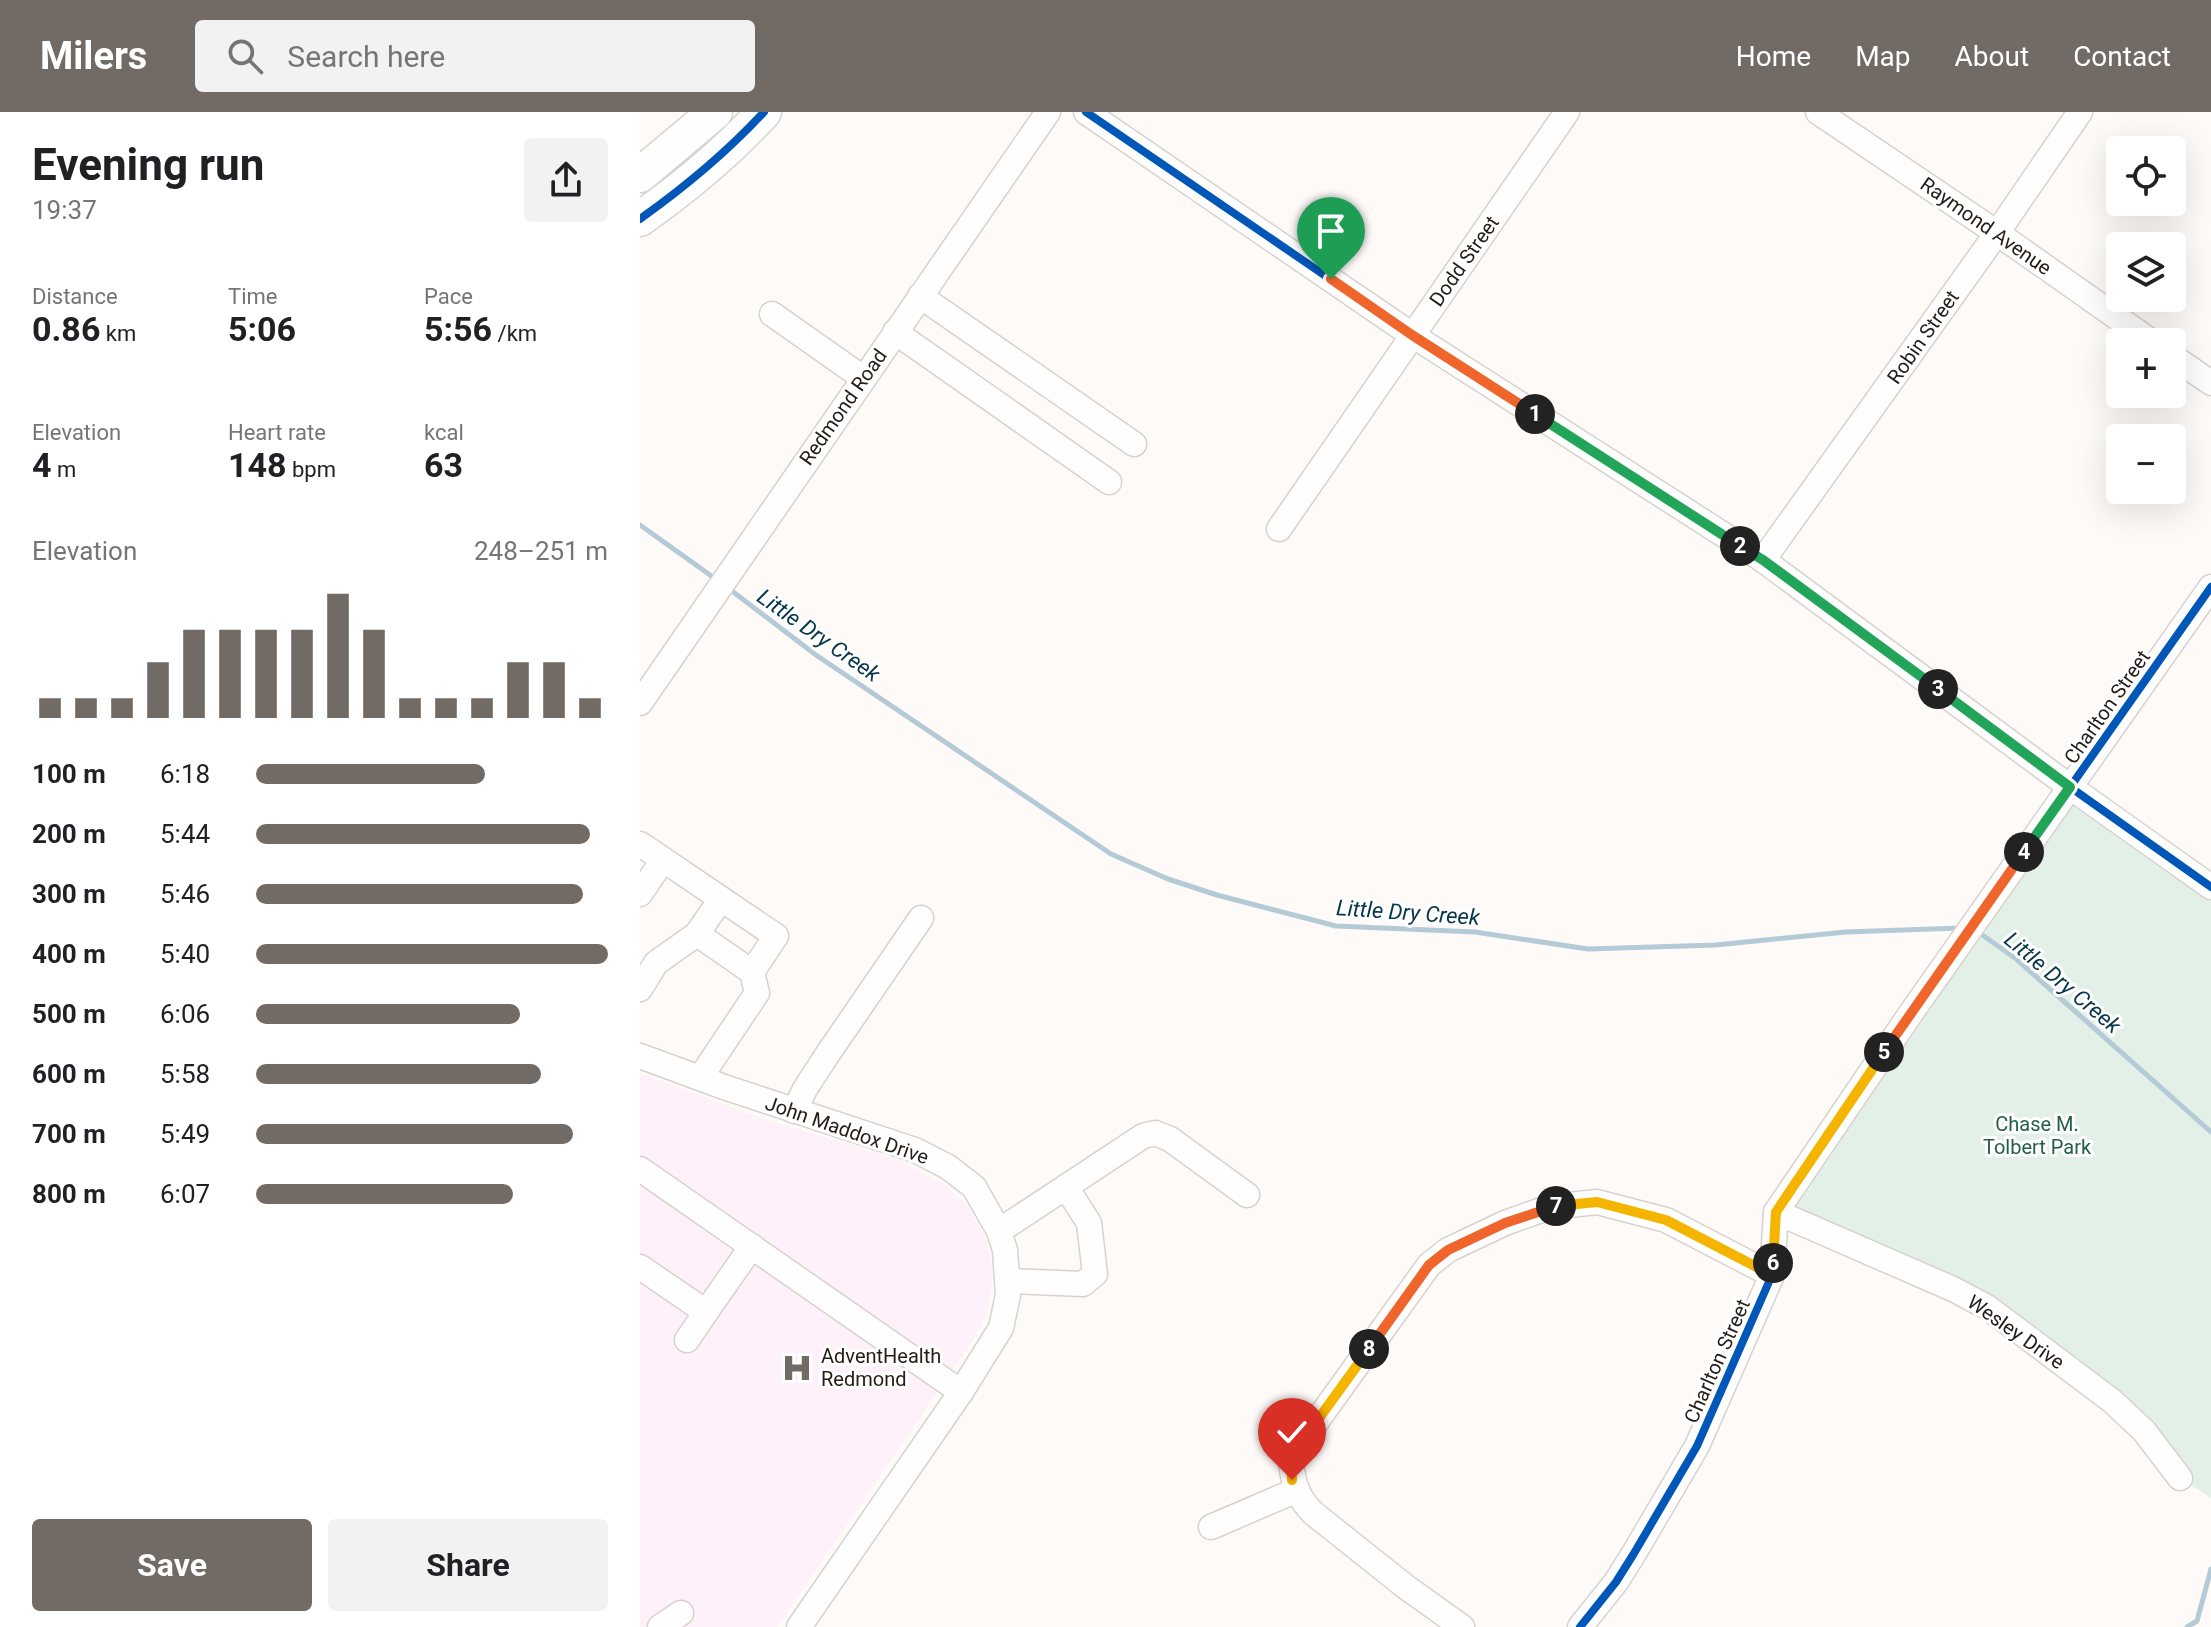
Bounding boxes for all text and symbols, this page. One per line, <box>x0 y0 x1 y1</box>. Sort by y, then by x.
search box <box>195 20 755 92</box>
text: Milers <box>40 34 147 78</box>
icon: search <box>223 34 267 78</box>
text: Search here <box>287 39 445 74</box>
text: Home <box>1736 40 1811 73</box>
text: Map <box>1855 40 1911 73</box>
text: About <box>1955 40 2029 73</box>
text: Contact <box>2073 40 2171 73</box>
map controls <box>2106 136 2186 504</box>
button: locate <box>2106 136 2186 216</box>
button: share <box>524 138 608 222</box>
text: Evening run <box>32 139 264 191</box>
street label: Raymond Avenue <box>1916 172 2056 280</box>
text: 19:37 <box>32 195 97 225</box>
pin <box>1297 197 1365 279</box>
icon: arrive <box>1309 209 1353 253</box>
street label: Dodd Street <box>1424 211 1504 311</box>
button: layers <box>2106 232 2186 312</box>
text: Distance <box>32 284 118 309</box>
text: Time <box>228 284 277 309</box>
text: Pace <box>424 284 473 309</box>
street label: Robin Street <box>1882 286 1964 388</box>
text: 0.86 <box>32 309 100 349</box>
text: 5:06 <box>228 309 296 349</box>
text: 5:56 <box>424 309 492 349</box>
text: km <box>100 321 136 346</box>
text: /km <box>492 321 537 346</box>
button: + <box>2106 328 2186 408</box>
street label: Redmond Road <box>794 344 892 470</box>
pin: 1 <box>1515 394 1555 434</box>
text: 1 <box>1529 401 1541 426</box>
text: Elevation <box>32 420 121 445</box>
text: Heart rate <box>228 420 326 445</box>
text: kcal <box>424 420 464 445</box>
button: − <box>2106 424 2186 504</box>
text: 4 <box>32 445 52 485</box>
text: 148 <box>228 445 287 485</box>
text: 63 <box>424 445 463 485</box>
text: m <box>52 457 76 482</box>
text: bpm <box>287 457 336 482</box>
pin: 2 <box>1720 526 1760 566</box>
text: 2 <box>1734 533 1746 558</box>
text: Elevation <box>32 536 137 566</box>
text: 248–251 m <box>474 536 608 566</box>
water label: Little Dry Creek <box>753 584 886 688</box>
street label: Charlton Street <box>2059 646 2155 768</box>
pin: 3 <box>1918 669 1958 709</box>
text: 3 <box>1932 676 1944 701</box>
text: 100 m <box>32 759 106 789</box>
text: 6:18 <box>160 759 210 789</box>
text: 200 m <box>32 819 106 849</box>
text: 5:44 <box>160 819 210 849</box>
pin: 4 <box>2004 832 2044 872</box>
text: 4 <box>2018 839 2030 864</box>
text: 300 m <box>32 879 106 909</box>
text: 5:46 <box>160 879 210 909</box>
water label: Little Dry Creek <box>1335 895 1482 930</box>
water label: Little Dry Creek <box>2000 927 2127 1039</box>
text: 400 m <box>32 939 106 969</box>
text: 5:40 <box>160 939 210 969</box>
text: 500 m <box>32 999 106 1029</box>
text: 6:06 <box>160 999 210 1029</box>
pin: 5 <box>1864 1032 1904 1072</box>
text: 5 <box>1878 1039 1890 1064</box>
text: 600 m <box>32 1059 106 1089</box>
text: 5:58 <box>160 1059 210 1089</box>
street label: John Maddox Drive <box>762 1091 932 1169</box>
park label: Chase M. Tolbert Park <box>1983 1112 2092 1159</box>
text: 700 m <box>32 1119 106 1149</box>
text: 5:49 <box>160 1119 210 1149</box>
text: 800 m <box>32 1179 106 1209</box>
text: 6:07 <box>160 1179 210 1209</box>
pin: 7 <box>1536 1186 1576 1226</box>
text: 7 <box>1550 1193 1562 1218</box>
pin: 6 <box>1753 1243 1793 1283</box>
text: 6 <box>1767 1250 1779 1275</box>
street label: Wesley Drive <box>1963 1290 2069 1374</box>
street label: Charlton Street <box>1679 1295 1755 1427</box>
pin: 8 <box>1349 1329 1389 1369</box>
text: 8 <box>1363 1336 1375 1361</box>
place label: AdventHealth Redmond <box>821 1344 941 1391</box>
hospital icon: AdventHealth Redmond <box>780 1351 814 1385</box>
pin <box>1258 1398 1326 1480</box>
icon: check <box>1270 1410 1314 1454</box>
button: Save <box>32 1519 312 1611</box>
button: Share <box>328 1519 608 1611</box>

